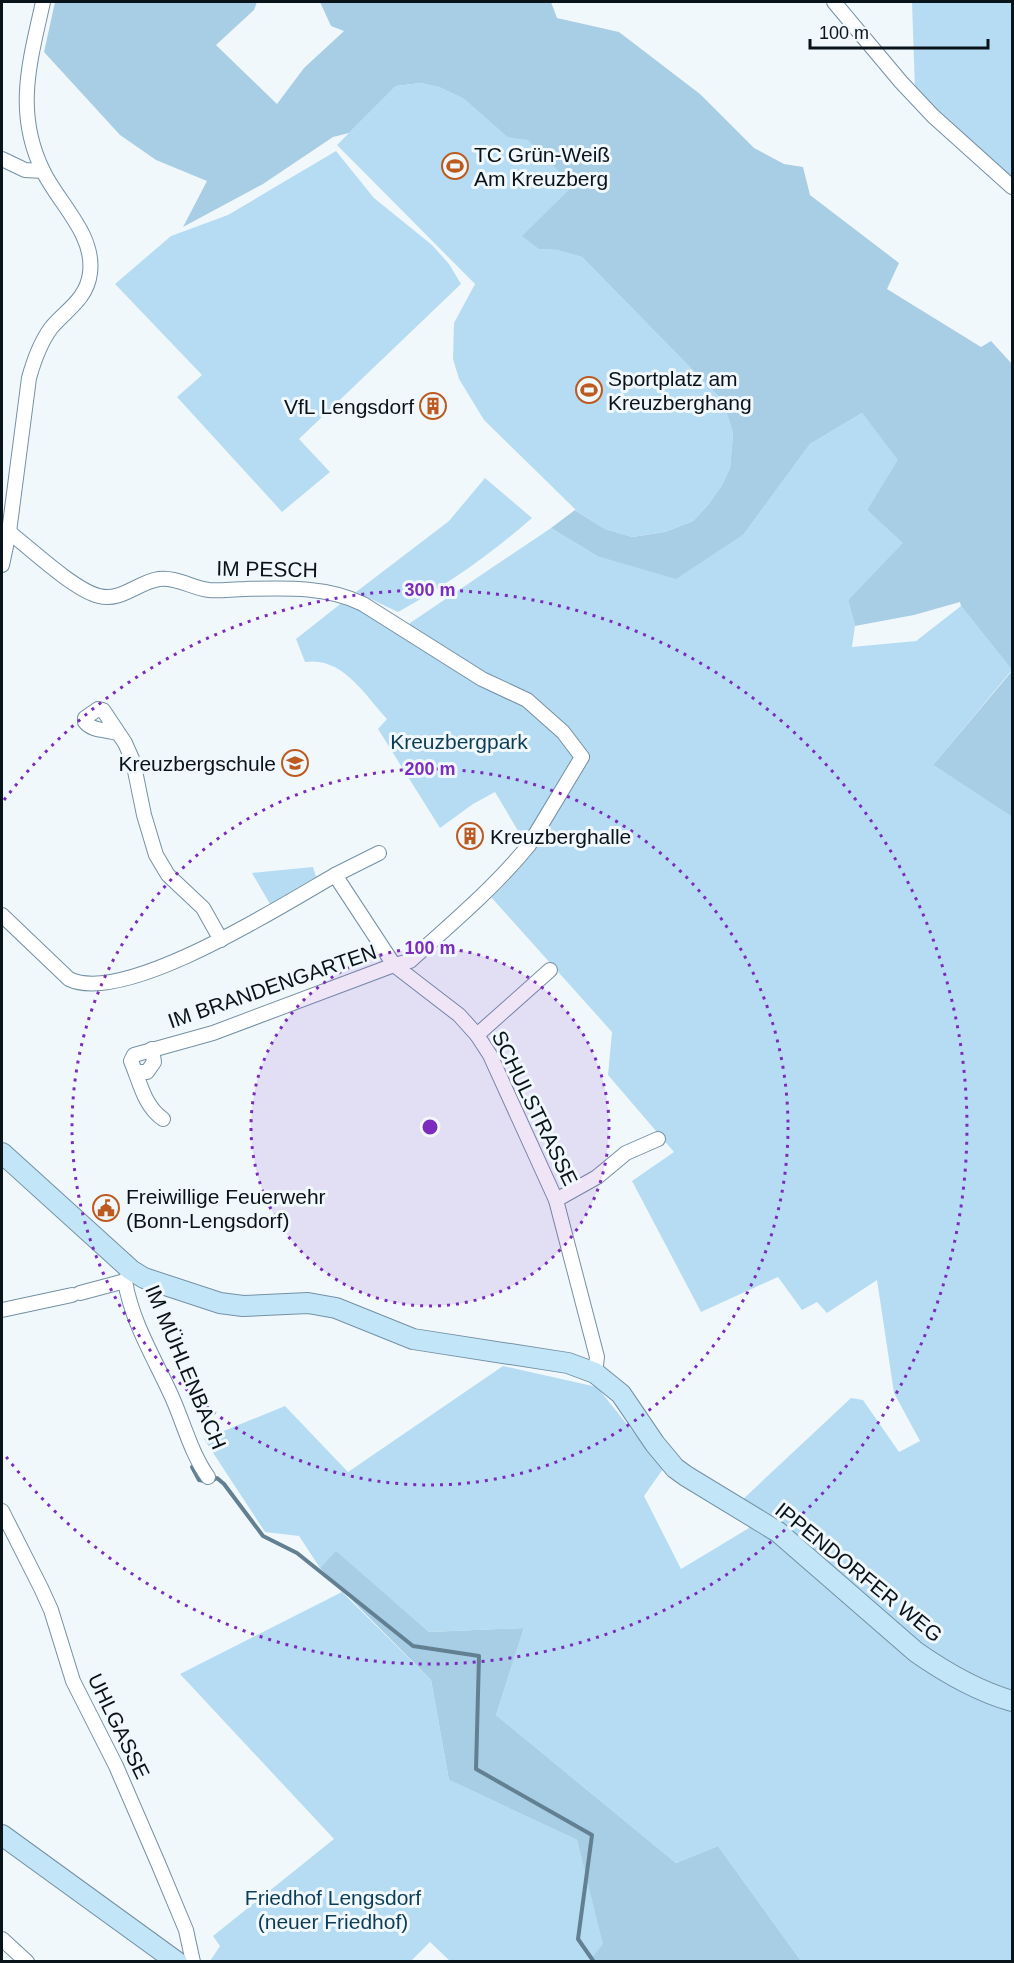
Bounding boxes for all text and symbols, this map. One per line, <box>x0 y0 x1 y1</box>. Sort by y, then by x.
scale bar <box>810 12 988 50</box>
text: 100 m <box>819 23 869 43</box>
place label: TC Grün-Weiß Am Kreuzberg <box>474 143 610 190</box>
sports icon: TC Grün-Weiß Am Kreuzberg <box>440 151 470 181</box>
place label: Sportplatz am Kreuzberghang <box>608 367 752 414</box>
sports icon: Sportplatz am Kreuzberghang <box>574 375 604 405</box>
building icon: VfL Lengsdorf <box>418 391 448 421</box>
place label: VfL Lengsdorf <box>284 395 414 418</box>
street label: IM PESCH <box>216 557 318 581</box>
text: 300 m <box>404 580 456 600</box>
park label: Kreuzbergpark <box>390 730 528 753</box>
school or university icon: Kreuzbergschule <box>280 748 310 778</box>
place label: Kreuzbergschule <box>118 752 276 775</box>
text: 200 m <box>404 759 456 779</box>
building icon: Kreuzberghalle <box>455 821 485 851</box>
place label: Kreuzberghalle <box>490 825 631 848</box>
text: 100 m <box>404 938 456 958</box>
street label: IM BRANDENGARTEN <box>165 939 379 1033</box>
street label: SCHULSTRASSE <box>488 1027 582 1189</box>
centre of rings <box>420 1117 440 1137</box>
place label: Freiwillige Feuerwehr (Bonn-Lengsdorf) <box>126 1185 326 1232</box>
public building icon: Freiwillige Feuerwehr (Bonn-Lengsdorf) <box>91 1193 121 1223</box>
street label: IM MÜHLENBACH <box>141 1281 231 1453</box>
street label: IPPENDORFER WEG <box>771 1498 947 1646</box>
street label: UHLGASSE <box>84 1670 154 1782</box>
park label: Friedhof Lengsdorf (neuer Friedhof) <box>245 1886 421 1933</box>

